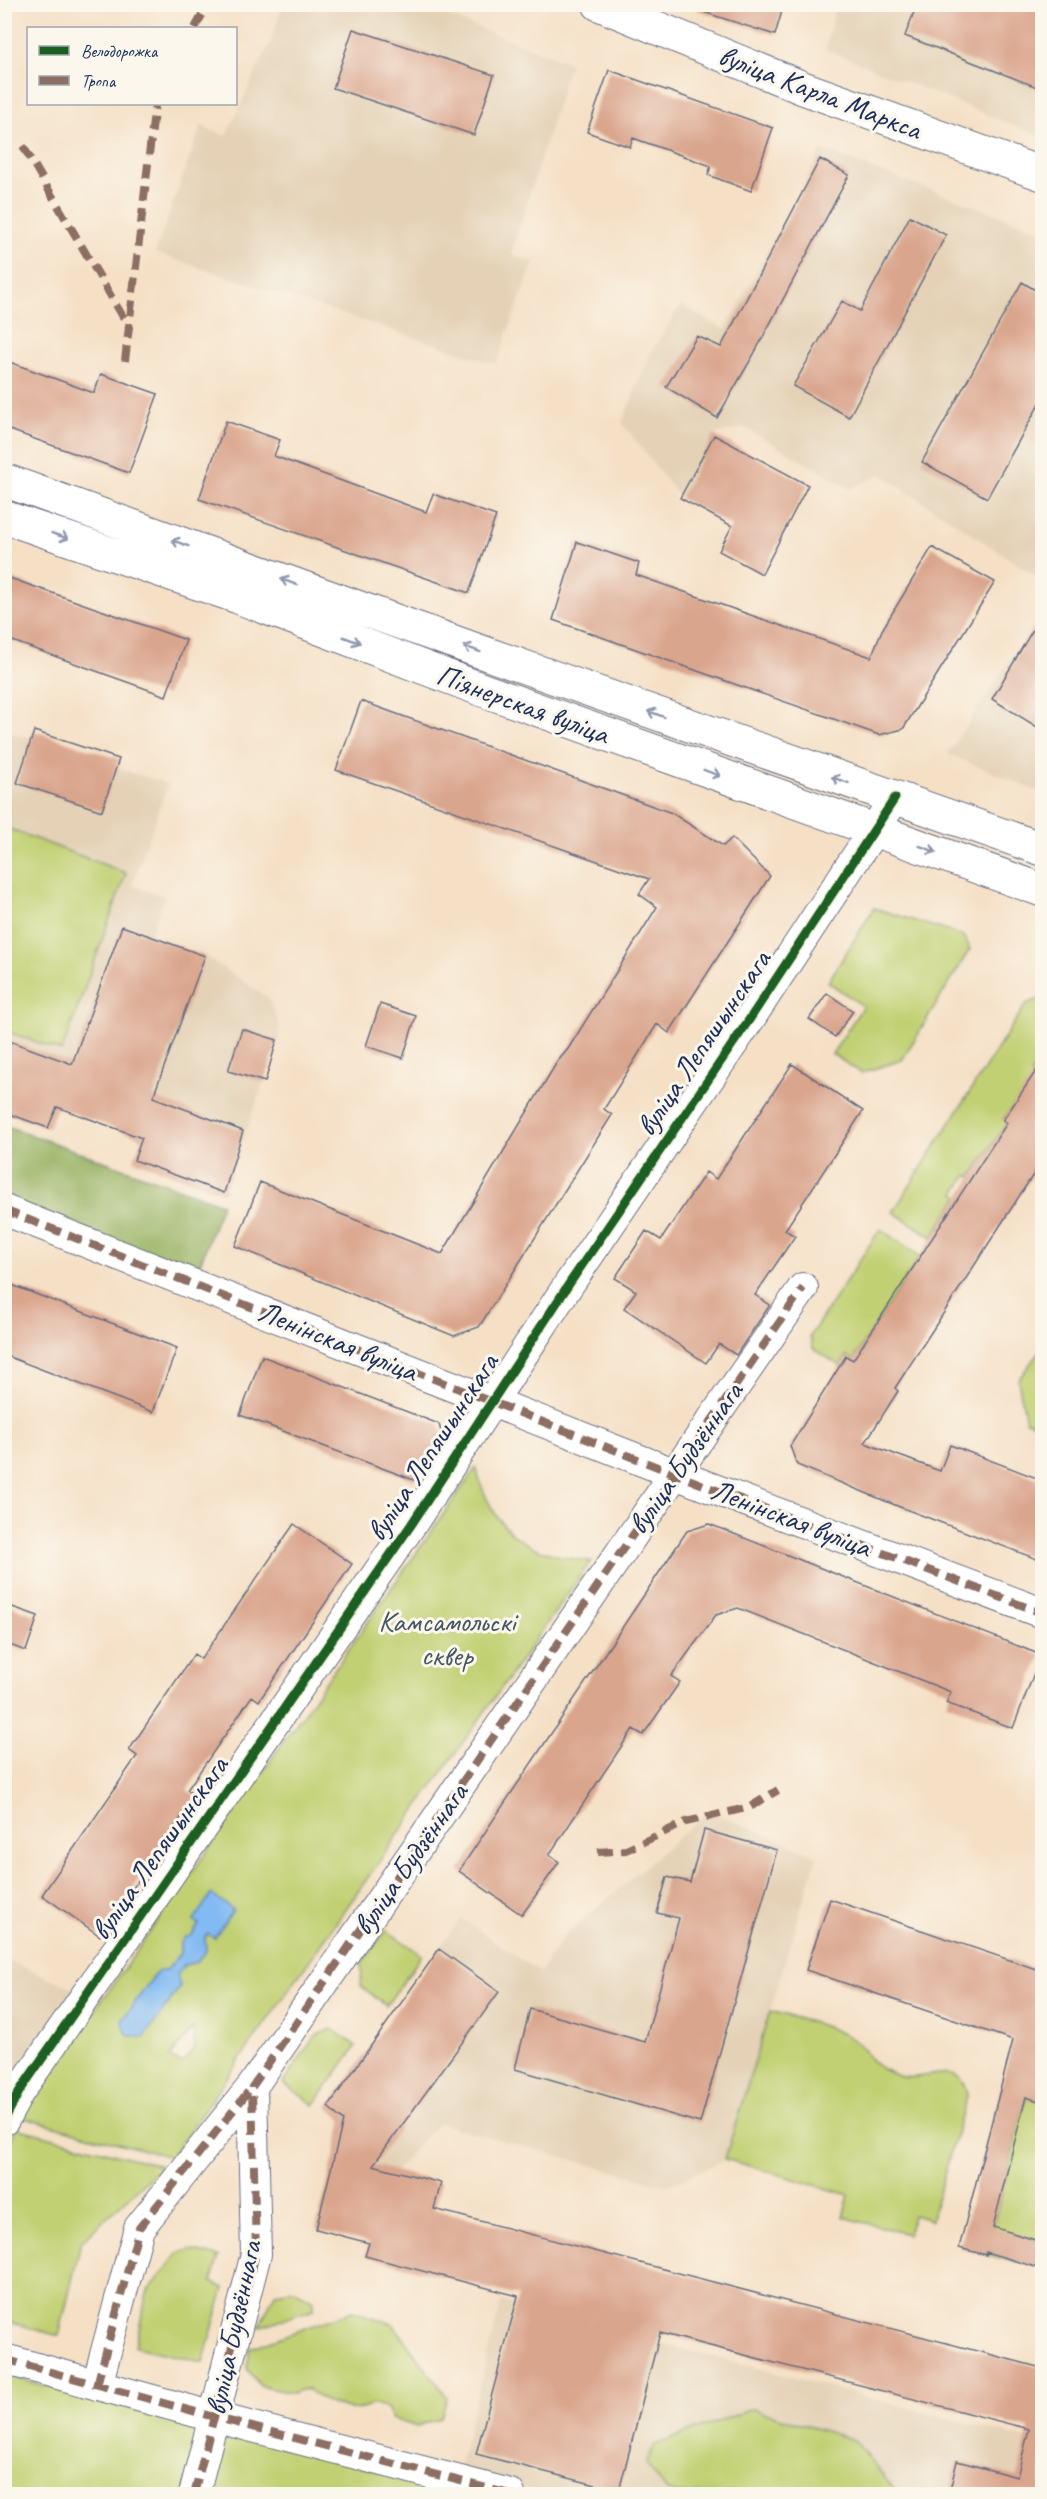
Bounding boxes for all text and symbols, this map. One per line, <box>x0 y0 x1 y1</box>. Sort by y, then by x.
legend <box>27 27 237 105</box>
street label: вуліца Карла Маркса <box>713 36 929 149</box>
text: Велодорожка <box>81 40 159 62</box>
text: Тропа <box>81 70 117 92</box>
one-way arrow <box>50 531 69 542</box>
one-way arrow <box>171 536 190 547</box>
one-way arrow <box>280 576 299 587</box>
one-way arrow <box>342 635 360 646</box>
one-way arrow <box>464 643 482 654</box>
street label: Піянерская вуліца <box>432 655 616 753</box>
one-way arrow <box>647 708 666 719</box>
one-way arrow <box>702 768 721 779</box>
one-way arrow <box>831 773 850 784</box>
one-way arrow <box>918 844 937 855</box>
street label: вуліца Лепяшынскага <box>627 941 780 1143</box>
street label: Ленінская вуліца <box>253 1292 425 1391</box>
street label: вуліца Лепяшынскага <box>357 1344 508 1548</box>
street label: вуліца Будзённага <box>619 1373 752 1541</box>
street label: Ленінская вуліца <box>706 1470 878 1567</box>
park label: Камсамольскі сквер <box>378 1602 519 1674</box>
street label: вуліца Лепяшынскага <box>82 1747 238 1947</box>
street label: вуліца Будзённага <box>344 1774 477 1942</box>
street label: вуліца Будзённага <box>196 2236 270 2418</box>

